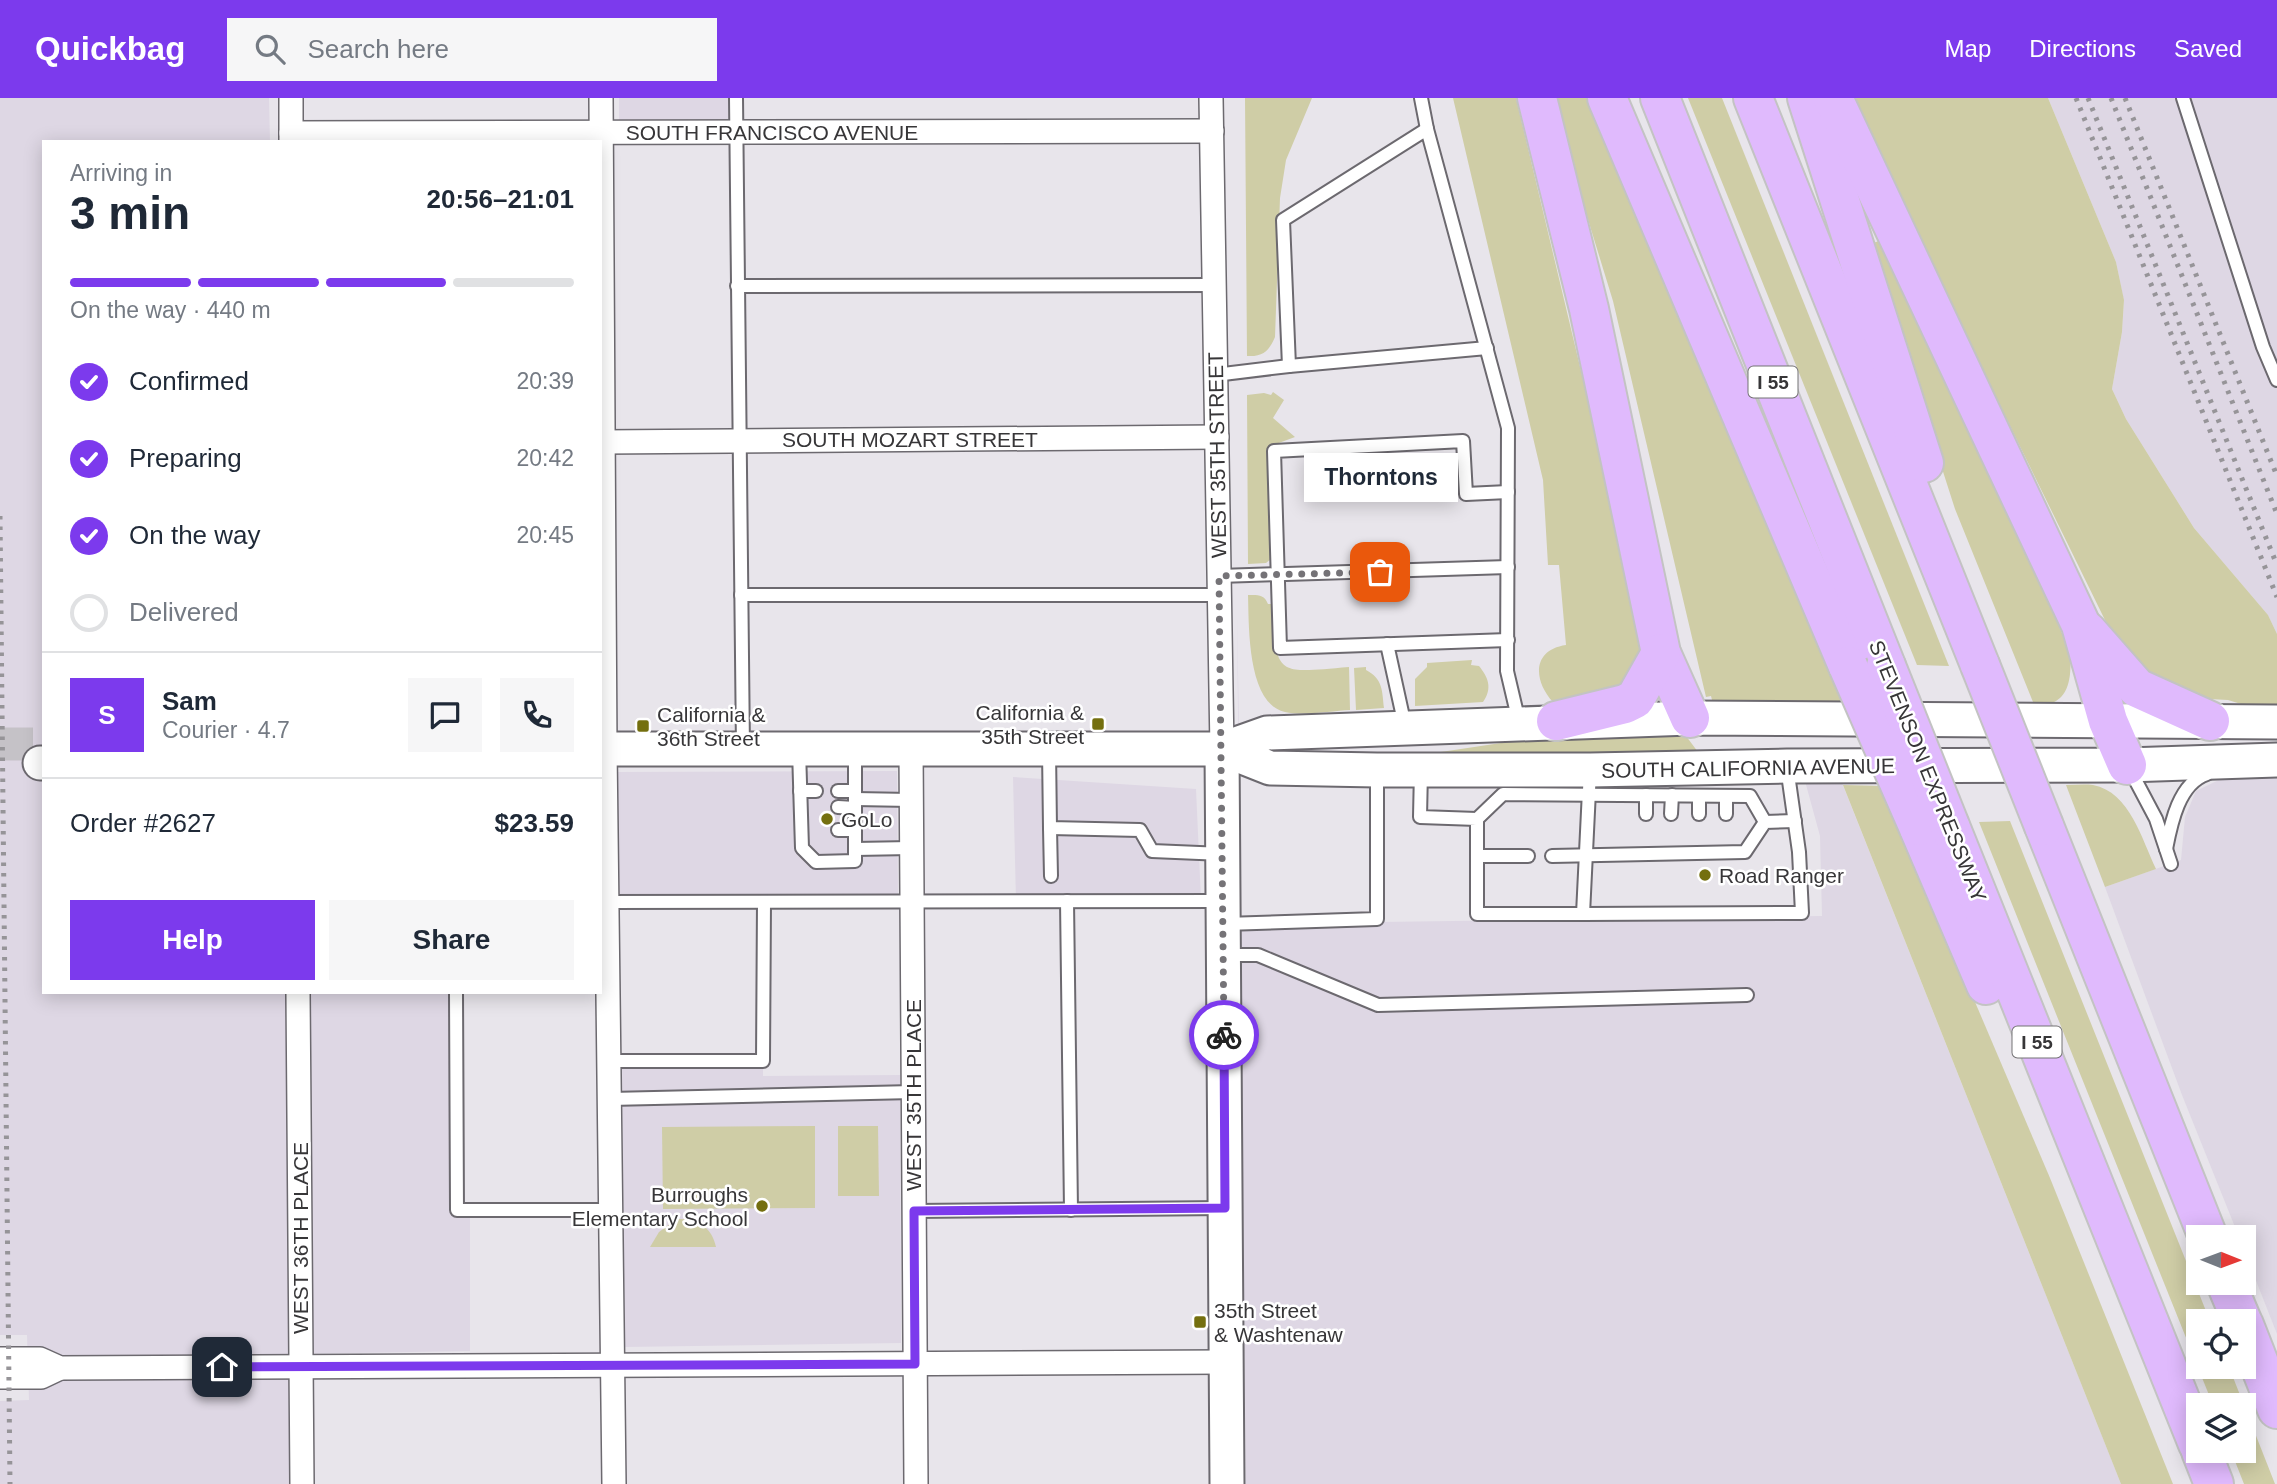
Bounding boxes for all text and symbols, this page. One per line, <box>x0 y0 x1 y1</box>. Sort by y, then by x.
search box <box>227 18 717 81</box>
text: Quickbag <box>35 30 185 67</box>
icon: search <box>251 30 289 68</box>
text: Search here <box>307 34 449 64</box>
text: Map <box>1945 35 1991 62</box>
text: Directions <box>2029 35 2136 62</box>
text: Saved <box>2174 35 2242 62</box>
street label: SOUTH FRANCISCO AVENUE <box>626 121 918 144</box>
text: Arriving in <box>70 160 172 186</box>
text: 20:56–21:01 <box>427 184 574 214</box>
text: 3 min <box>70 187 190 239</box>
text: On the way · 440 m <box>70 297 271 323</box>
street label: WEST 35TH STREET <box>1204 352 1230 558</box>
icon: check <box>70 363 108 401</box>
text: Confirmed <box>129 366 249 396</box>
road number: I 55 <box>1748 366 1798 398</box>
text: 20:39 <box>516 368 574 394</box>
street label: SOUTH MOZART STREET <box>782 428 1038 451</box>
icon: check <box>70 440 108 478</box>
text: Preparing <box>129 443 242 473</box>
text: 20:42 <box>516 445 574 471</box>
callout: Thorntons <box>1303 453 1457 502</box>
text: Thorntons <box>1324 464 1438 490</box>
icon: check <box>70 517 108 555</box>
text: On the way <box>129 520 261 550</box>
text: 20:45 <box>516 522 574 548</box>
pin <box>1350 542 1410 602</box>
icon: bag <box>1361 553 1399 591</box>
text: Delivered <box>129 597 239 627</box>
street label: STEVENSON EXPRESSWAY <box>1865 637 1991 905</box>
button: chat <box>408 678 482 752</box>
button: phone <box>500 678 574 752</box>
text: Sam <box>162 686 217 716</box>
text: S <box>98 700 116 730</box>
place label: California & 35th Street <box>975 701 1084 748</box>
place label: California & 36th Street <box>657 703 766 750</box>
marker: California & 35th Street <box>1090 716 1106 732</box>
text: Courier · 4.7 <box>162 717 290 743</box>
marker: California & 36th Street <box>635 718 651 734</box>
street label: SOUTH CALIFORNIA AVENUE <box>1601 754 1895 782</box>
text: Order #2627 <box>70 808 216 838</box>
text: $23.59 <box>494 808 574 838</box>
place label: GoLo <box>841 808 892 831</box>
marker: GoLo <box>819 811 835 827</box>
place label: Road Ranger <box>1719 864 1844 887</box>
marker: Road Ranger <box>1697 867 1713 883</box>
button: Help <box>70 900 315 980</box>
button: Share <box>329 900 574 980</box>
street label: WEST 35TH PLACE <box>902 999 925 1191</box>
courier <box>1189 1000 1259 1070</box>
icon: bike <box>1205 1016 1243 1054</box>
road number: I 55 <box>2012 1026 2062 1058</box>
street label: WEST 36TH PLACE <box>289 1142 312 1334</box>
place label: Burroughs Elementary School <box>572 1183 748 1230</box>
marker: Burroughs Elementary School <box>754 1198 770 1214</box>
north arrow <box>2186 1225 2256 1295</box>
map controls <box>2186 1225 2256 1463</box>
place label: 35th Street & Washtenaw <box>1214 1299 1344 1346</box>
button: locate <box>2186 1309 2256 1379</box>
marker: 35th Street & Washtenaw <box>1192 1314 1208 1330</box>
pin <box>192 1337 252 1397</box>
icon: home <box>203 1348 241 1386</box>
button: layers <box>2186 1393 2256 1463</box>

